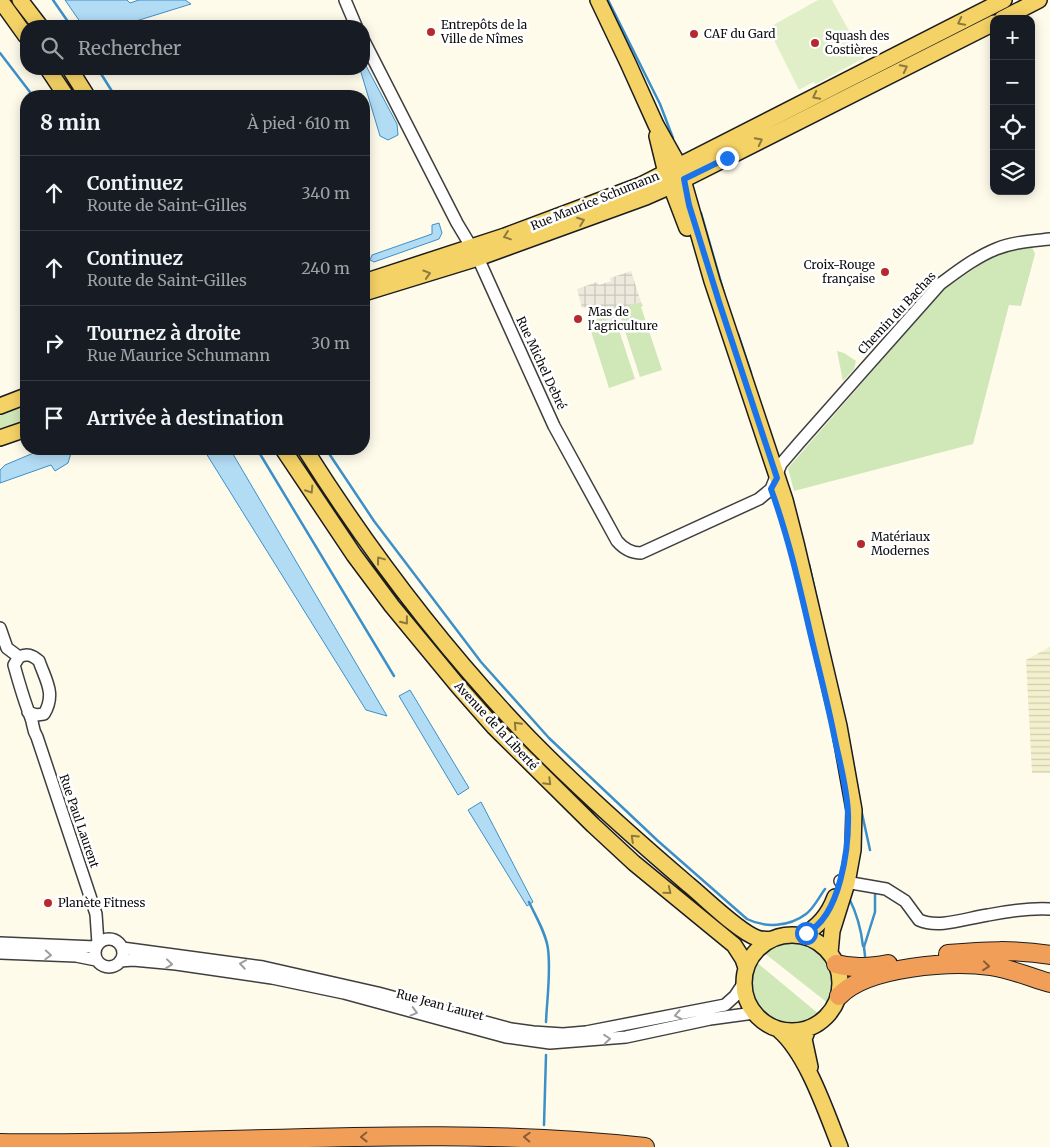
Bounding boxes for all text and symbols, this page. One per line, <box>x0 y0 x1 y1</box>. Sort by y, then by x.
map controls <box>990 15 1035 195</box>
button: + <box>990 15 1035 60</box>
one-way arrow <box>957 16 966 26</box>
place label: Entrepôts de la Ville de Nîmes <box>440 17 528 46</box>
search box <box>20 20 370 75</box>
marker: Entrepôts de la Ville de Nîmes <box>425 26 437 38</box>
place label: CAF du Gard <box>704 26 775 41</box>
marker: CAF du Gard <box>688 28 700 40</box>
place label: Squash des Costières <box>825 28 890 57</box>
icon: search <box>38 34 66 62</box>
text: Rechercher <box>78 36 181 60</box>
marker: Squash des Costières <box>809 37 821 49</box>
button: − <box>990 60 1035 105</box>
one-way arrow <box>899 64 908 74</box>
one-way arrow <box>812 90 821 100</box>
button: locate <box>990 105 1035 150</box>
text: 8 min <box>40 109 101 136</box>
text: À pied · 610 m <box>247 113 350 133</box>
one-way arrow <box>754 137 763 147</box>
route end <box>716 147 739 170</box>
button: layers <box>990 150 1035 195</box>
street label: Rue Maurice Schumann <box>528 168 661 233</box>
text: Continuez <box>87 171 183 195</box>
icon: ahead <box>40 179 68 207</box>
text: 340 m <box>301 183 350 203</box>
text: Route de Saint-Gilles <box>87 195 247 215</box>
one-way arrow <box>576 217 585 227</box>
one-way arrow <box>503 230 511 240</box>
text: Continuez <box>87 246 183 270</box>
icon: ahead <box>40 254 68 282</box>
place label: Croix-Rouge française <box>804 257 875 286</box>
text: 240 m <box>301 258 350 278</box>
marker: Croix-Rouge française <box>879 266 891 278</box>
street label: Chemin du Bachas <box>855 268 939 357</box>
one-way arrow <box>423 269 431 279</box>
text: Route de Saint-Gilles <box>87 270 247 290</box>
place label: Mas de l'agriculture <box>588 304 658 333</box>
marker: Mas de l'agriculture <box>572 313 584 325</box>
street label: Rue Michel Debré <box>513 314 570 412</box>
text: Tournez à droite <box>87 321 241 345</box>
icon: right <box>40 329 68 357</box>
text: 30 m <box>311 333 350 353</box>
text: Rue Maurice Schumann <box>87 345 270 365</box>
icon: arrive <box>40 404 68 432</box>
text: Arrivée à destination <box>87 406 284 430</box>
one-way arrow <box>303 484 313 493</box>
place label: Matériaux Modernes <box>871 529 931 558</box>
marker: Matériaux Modernes <box>855 538 867 550</box>
one-way arrow <box>377 556 386 566</box>
one-way arrow <box>399 616 408 625</box>
street label: Avenue de la Liberté <box>451 678 541 773</box>
one-way arrow <box>514 722 523 731</box>
street label: Rue Paul Laurent <box>56 772 103 870</box>
one-way arrow <box>542 776 551 785</box>
one-way arrow <box>630 835 639 844</box>
one-way arrow <box>663 885 672 894</box>
place label: Planète Fitness <box>58 895 145 910</box>
marker: Planète Fitness <box>42 897 54 909</box>
route start <box>795 922 818 945</box>
one-way arrow <box>45 949 53 960</box>
one-way arrow <box>165 958 173 969</box>
one-way arrow <box>239 959 248 969</box>
one-way arrow <box>982 960 990 971</box>
street label: Rue Jean Lauret <box>395 986 486 1023</box>
one-way arrow <box>409 1007 417 1017</box>
one-way arrow <box>673 1009 682 1020</box>
one-way arrow <box>604 1034 612 1045</box>
one-way arrow <box>360 1132 368 1142</box>
one-way arrow <box>522 1132 530 1143</box>

